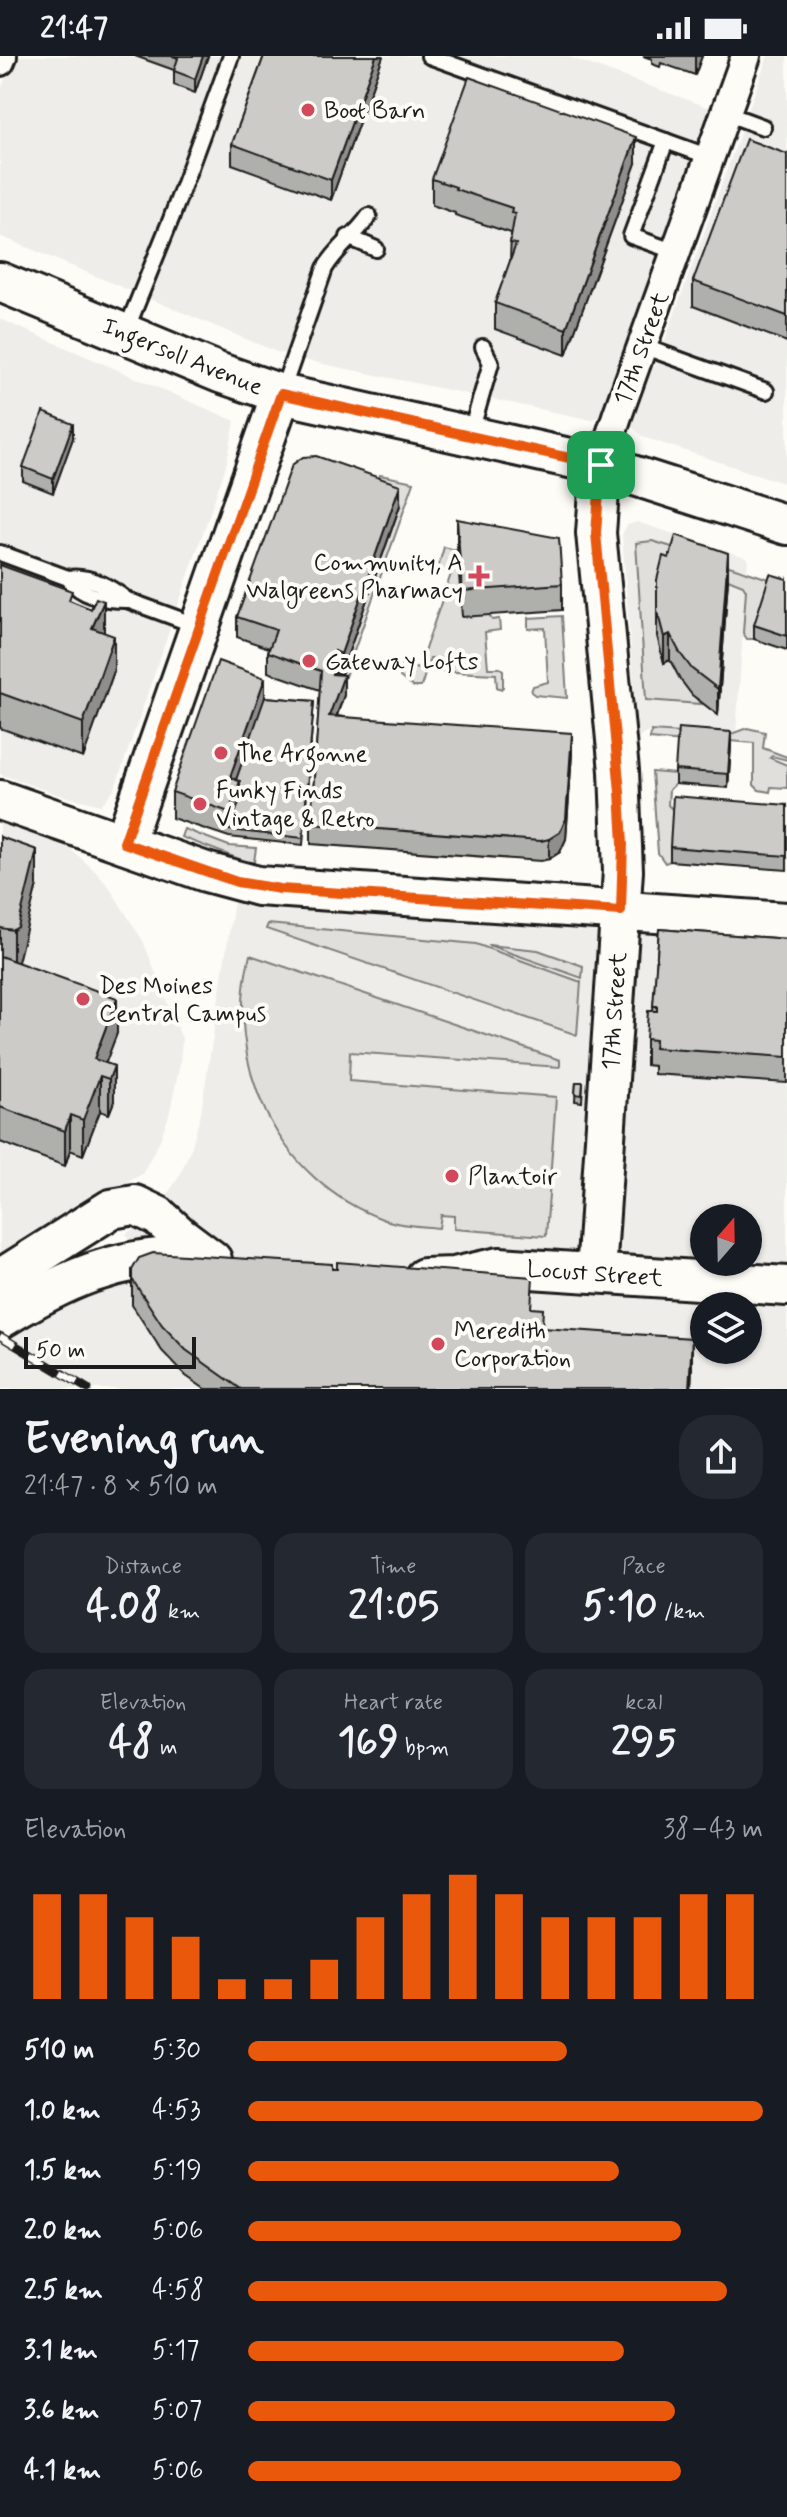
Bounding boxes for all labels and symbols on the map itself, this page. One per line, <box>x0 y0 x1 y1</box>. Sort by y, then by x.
place label: Boot Barn <box>324 96 426 127</box>
marker: Boot Barn <box>299 101 317 119</box>
street label: 17th Street <box>608 288 677 409</box>
street label: Ingersoll Avenue <box>97 311 267 406</box>
pin <box>567 431 635 499</box>
place label: Community, A Walgreens Pharmacy <box>246 548 463 609</box>
marker: Community, A Walgreens Pharmacy <box>470 567 488 585</box>
place label: Gateway Lofts <box>325 647 479 678</box>
marker: Gateway Lofts <box>300 652 318 670</box>
place label: The Argonne <box>237 739 368 773</box>
marker: The Argonne <box>212 744 230 762</box>
place label: Funky Finds Vintage & Retro <box>216 776 375 835</box>
marker: Funky Finds Vintage & Retro <box>191 795 209 813</box>
street label: 17th Street <box>596 951 635 1071</box>
place label: Des Moines Central Campus <box>99 971 266 1030</box>
marker: Des Moines Central Campus <box>74 990 92 1008</box>
place label: Plantoir <box>468 1162 557 1193</box>
marker: Plantoir <box>443 1167 461 1185</box>
north arrow <box>690 1204 762 1276</box>
street label: Locust Street <box>526 1254 664 1295</box>
place label: Meredith Corporation <box>454 1316 571 1375</box>
scale bar <box>24 1333 196 1369</box>
marker: Meredith Corporation <box>429 1335 447 1353</box>

